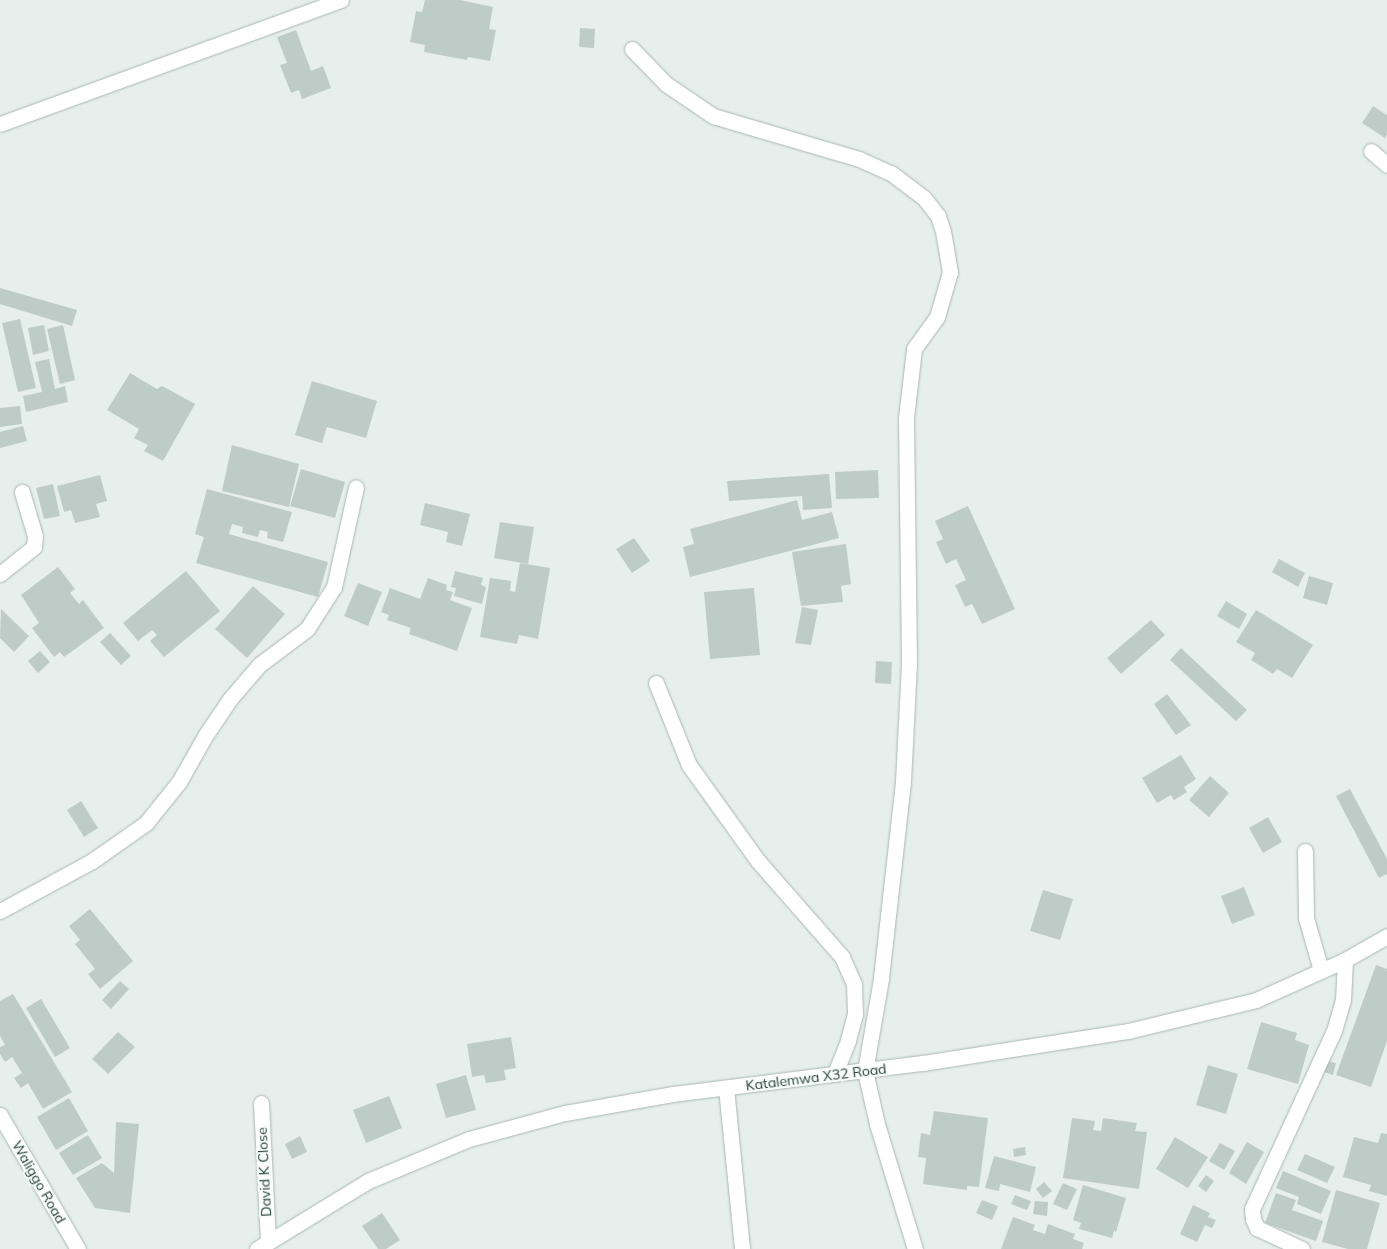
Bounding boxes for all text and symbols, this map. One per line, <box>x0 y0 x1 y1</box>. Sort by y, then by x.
street label: Katalemwa X32 Road <box>745 1060 887 1094</box>
street label: David K Close <box>253 1127 275 1217</box>
street label: Waliggo Road <box>9 1138 69 1226</box>

